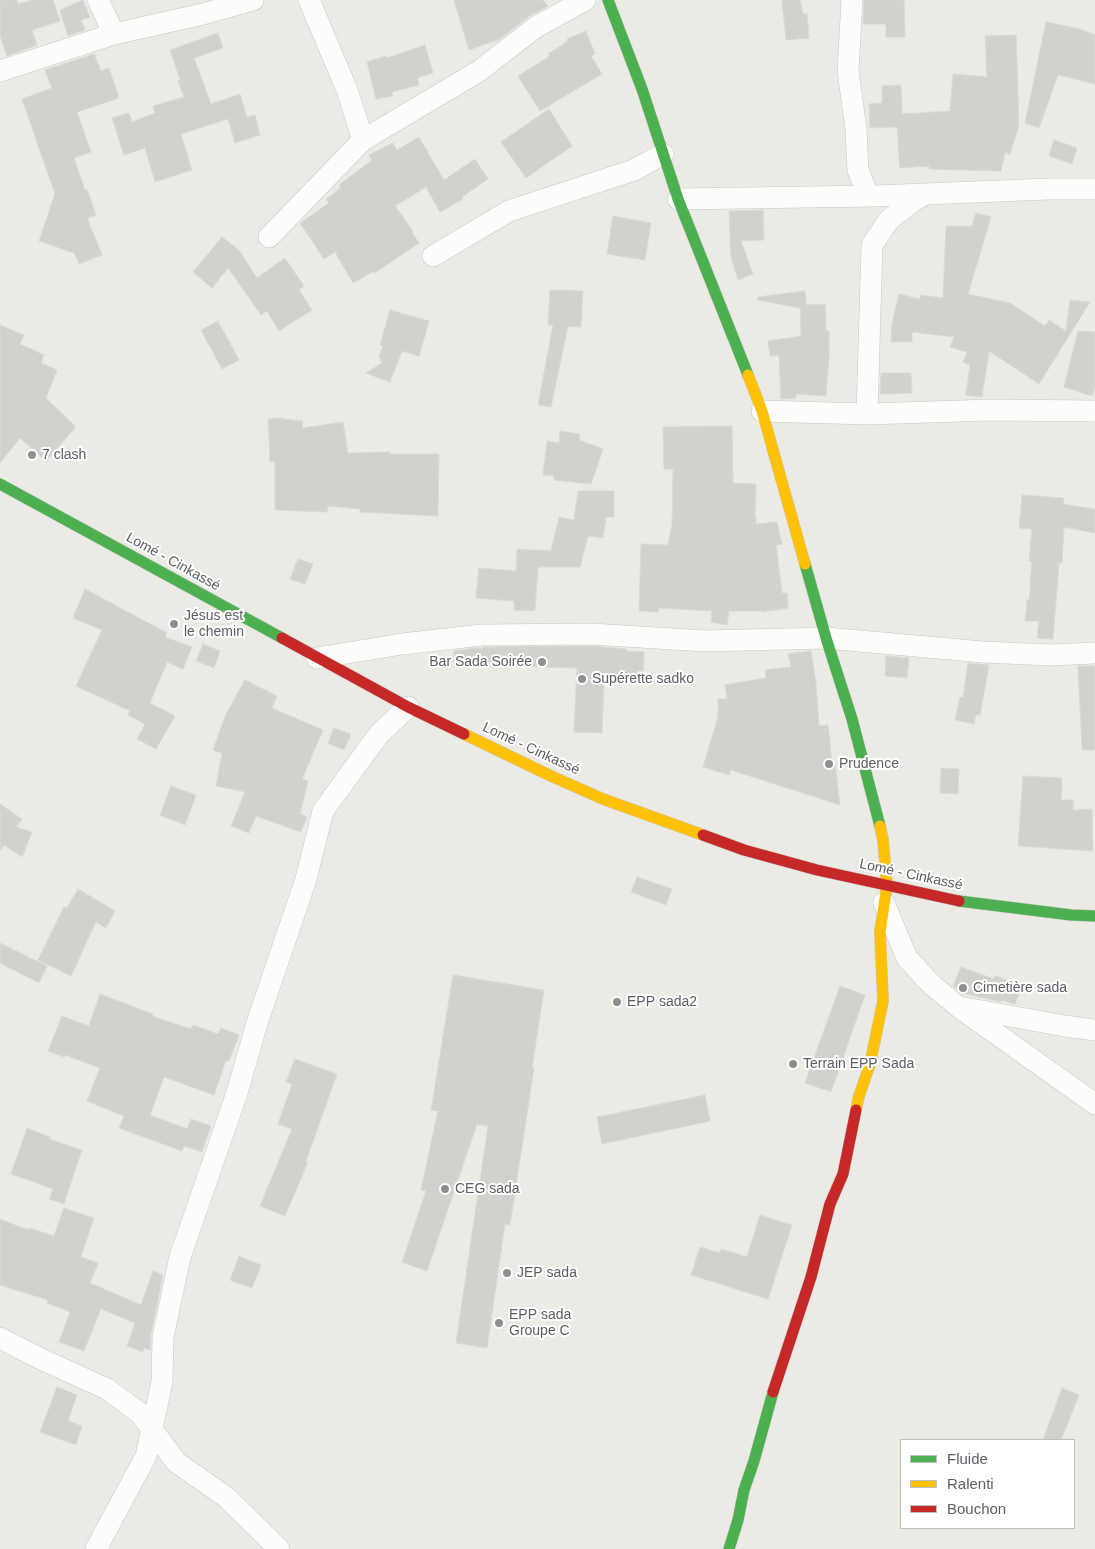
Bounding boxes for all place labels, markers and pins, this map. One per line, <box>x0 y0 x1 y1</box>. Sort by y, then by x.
place label: 7 clash <box>42 447 86 463</box>
marker: 7 clash <box>26 449 38 461</box>
place label: Jésus est le chemin <box>184 608 244 640</box>
marker: Jésus est le chemin <box>168 618 180 630</box>
place label: Bar Sada Soirée <box>429 654 532 670</box>
marker: Bar Sada Soirée <box>536 656 548 668</box>
place label: Supérette sadko <box>592 671 694 687</box>
marker: Supérette sadko <box>576 673 588 685</box>
place label: Prudence <box>839 756 899 772</box>
marker: Prudence <box>823 758 835 770</box>
place label: Cimetière sada <box>973 980 1067 996</box>
marker: Cimetière sada <box>957 982 969 994</box>
place label: EPP sada2 <box>627 994 697 1010</box>
marker: EPP sada2 <box>611 996 623 1008</box>
place label: Terrain EPP Sada <box>803 1056 914 1072</box>
marker: Terrain EPP Sada <box>787 1058 799 1070</box>
place label: CEG sada <box>455 1181 520 1197</box>
marker: CEG sada <box>439 1183 451 1195</box>
place label: JEP sada <box>517 1265 577 1281</box>
marker: JEP sada <box>501 1267 513 1279</box>
place label: EPP sada Groupe C <box>509 1307 571 1340</box>
marker: EPP sada Groupe C <box>493 1317 505 1329</box>

